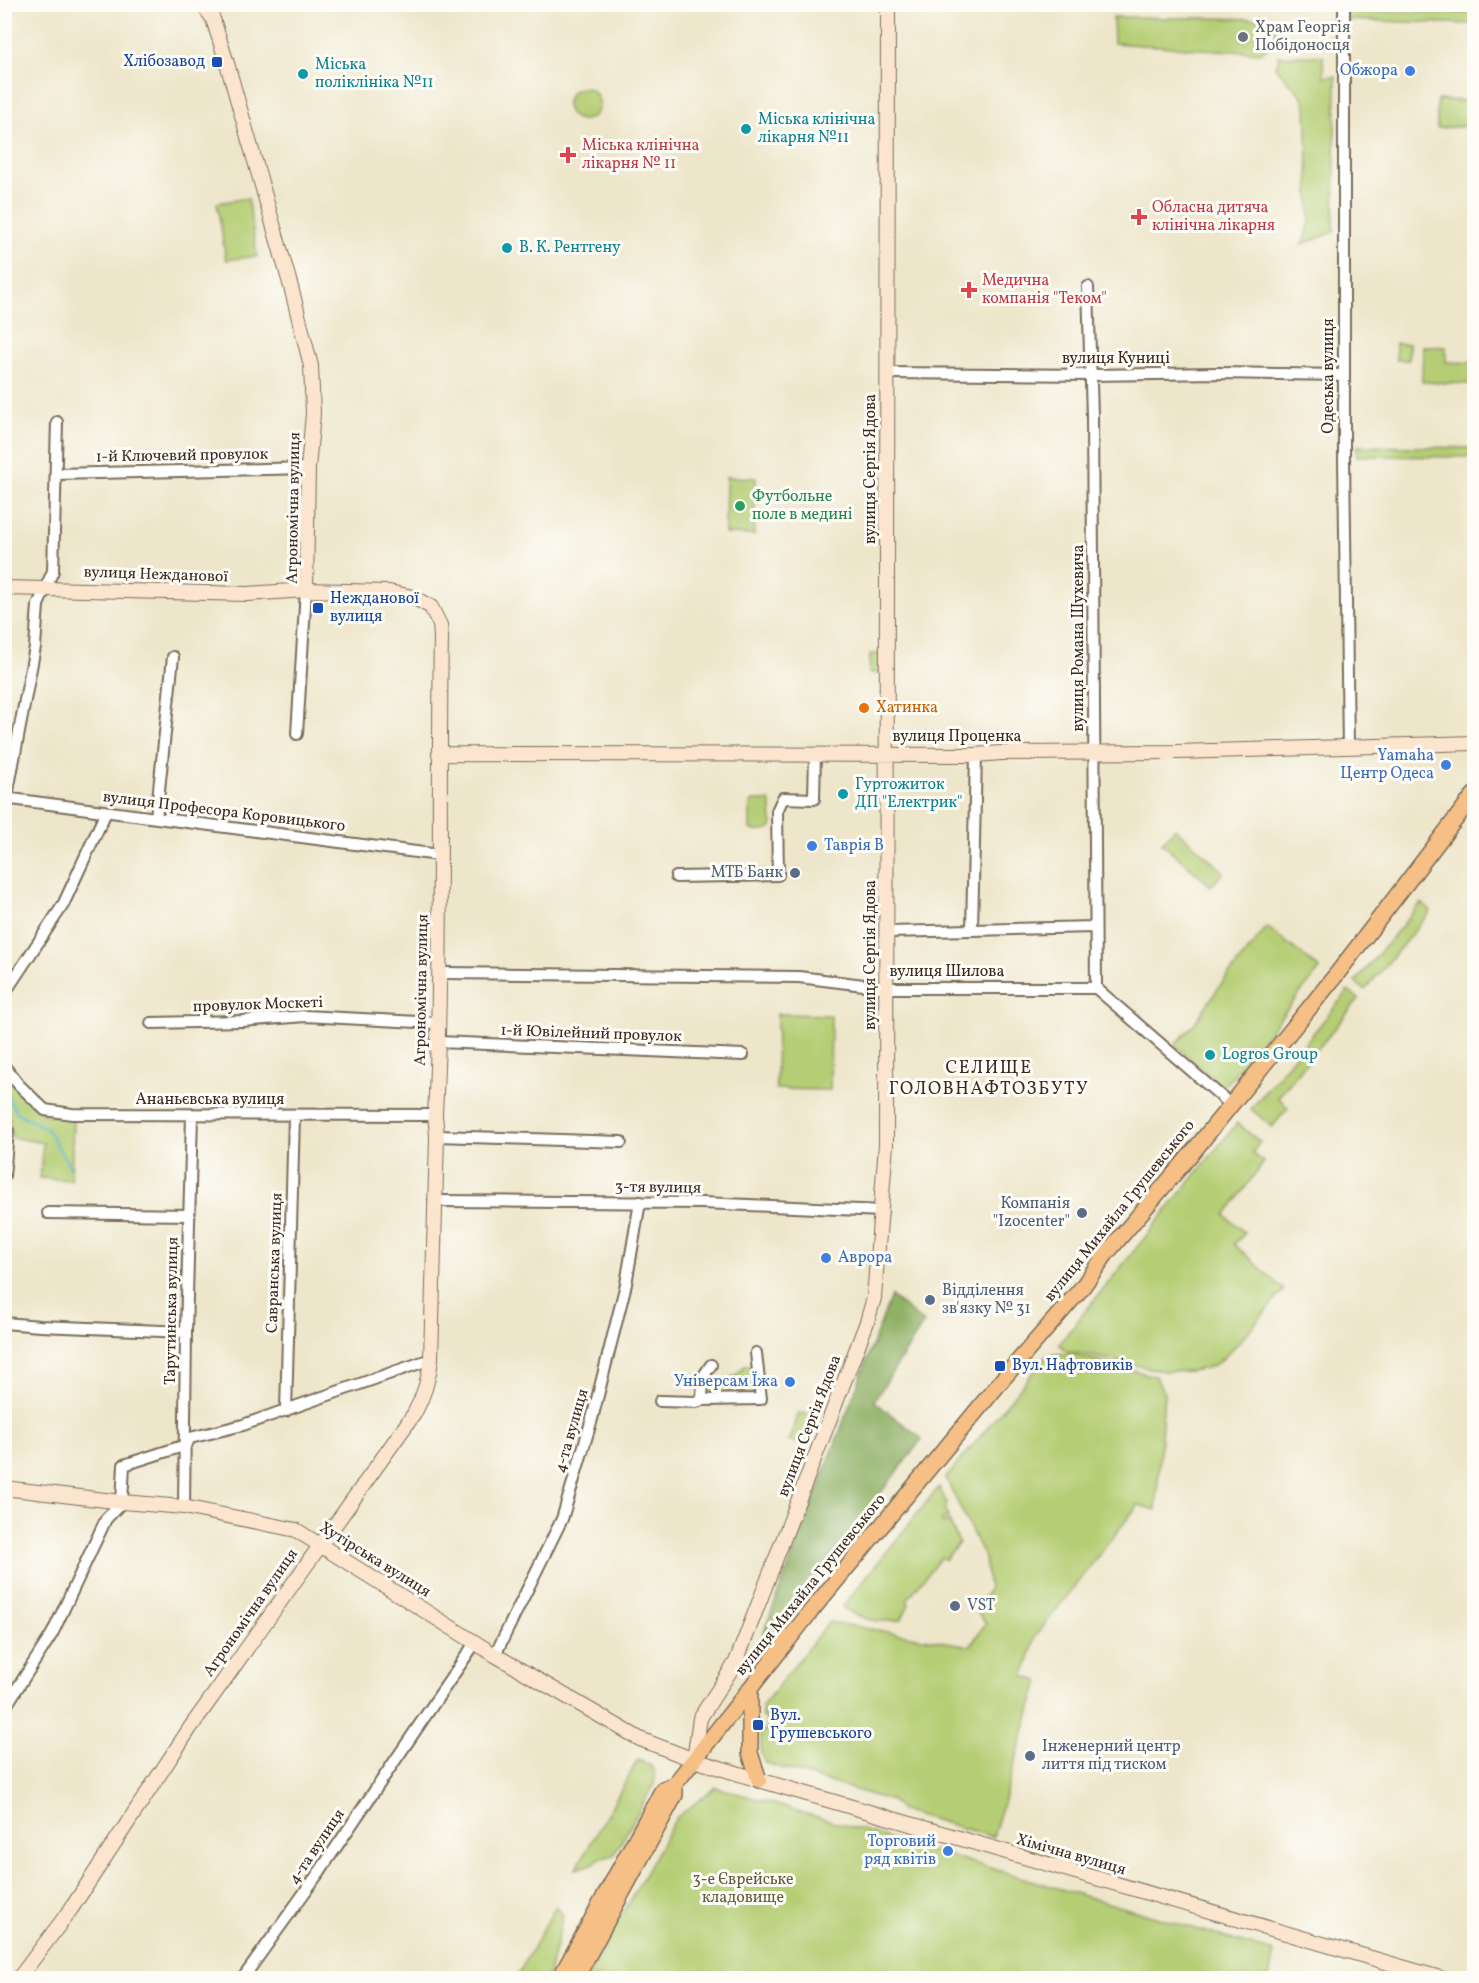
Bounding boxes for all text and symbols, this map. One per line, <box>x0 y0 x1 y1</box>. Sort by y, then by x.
place label: Храм Георгія Побідоносця <box>1255 17 1350 57</box>
marker: Храм Георгія Побідоносця <box>1236 30 1250 44</box>
place label: Хлібозавод <box>123 51 205 73</box>
place label: Міська поліклініка №11 <box>315 54 434 94</box>
marker: Хлібозавод <box>210 55 224 69</box>
place label: Обжора <box>1340 60 1398 82</box>
marker: Обжора <box>1403 64 1417 78</box>
marker: Міська поліклініка №11 <box>296 67 310 81</box>
place label: Міська клінічна лікарня №11 <box>758 109 875 149</box>
marker: Міська клінічна лікарня №11 <box>739 122 753 136</box>
place label: Міська клінічна лікарня № 11 <box>582 135 699 175</box>
marker: Міська клінічна лікарня № 11 <box>559 146 577 164</box>
place label: Обласна дитяча клінічна лікарня <box>1152 197 1275 237</box>
marker: Обласна дитяча клінічна лікарня <box>1130 208 1148 226</box>
place label: В. К. Рентгену <box>519 237 621 259</box>
marker: В. К. Рентгену <box>500 241 514 255</box>
place label: Медична компанія "Теком" <box>982 270 1107 310</box>
marker: Медична компанія "Теком" <box>960 281 978 299</box>
street label: Одеська вулиця <box>1318 318 1340 434</box>
street label: вулиця Куниці <box>1062 348 1170 370</box>
street label: вулиця Сергія Ядова <box>860 394 882 544</box>
street label: Агрономічна вулиця <box>282 432 306 584</box>
street label: 1-й Ключевий провулок <box>96 443 269 469</box>
place label: Футбольне поле в медині <box>752 486 853 526</box>
marker: Футбольне поле в медині <box>733 499 747 513</box>
street label: вулиця Романа Шухевича <box>1068 544 1090 732</box>
street label: вулиця Нежданової <box>83 561 229 589</box>
place label: Нежданової вулиця <box>330 588 419 628</box>
marker: Нежданової вулиця <box>311 601 325 615</box>
place label: Хатинка <box>876 697 938 719</box>
marker: Хатинка <box>857 701 871 715</box>
street label: вулиця Проценка <box>893 726 1021 748</box>
place label: Yamaha Центр Одеса <box>1340 745 1434 785</box>
marker: Yamaha Центр Одеса <box>1439 758 1453 772</box>
place label: Гуртожиток ДП "Електрик" <box>855 774 963 814</box>
street label: вулиця Професора Коровицького <box>102 786 346 838</box>
marker: Гуртожиток ДП "Електрик" <box>836 787 850 801</box>
place label: Таврія В <box>824 835 884 857</box>
marker: Таврія В <box>805 839 819 853</box>
place label: МТБ Банк <box>711 862 783 884</box>
marker: МТБ Банк <box>788 866 802 880</box>
street label: вулиця Сергія Ядова <box>860 880 882 1030</box>
street label: Агрономічна вулиця <box>410 914 434 1066</box>
street label: вулиця Шилова <box>890 961 1004 983</box>
street label: провулок Москеті <box>192 992 324 1018</box>
street label: 1-й Ювілейний провулок <box>500 1020 683 1048</box>
place label: Logros Group <box>1222 1044 1318 1066</box>
marker: Logros Group <box>1203 1048 1217 1062</box>
district label: СЕЛИЩЕ ГОЛОВНАФТОЗБУТУ <box>889 1056 1089 1102</box>
street label: Ананьєвська вулиця <box>136 1089 284 1111</box>
street label: вулиця Михайла Грушевського <box>1040 1115 1200 1307</box>
street label: 3-тя вулиця <box>615 1176 701 1200</box>
street label: Савранська вулиця <box>262 1192 288 1334</box>
place label: Компанія "Izocenter" <box>993 1193 1070 1233</box>
marker: Компанія "Izocenter" <box>1075 1206 1089 1220</box>
street label: Тарутинська вулиця <box>160 1237 184 1385</box>
place label: Аврора <box>838 1247 892 1269</box>
marker: Аврора <box>819 1251 833 1265</box>
place label: Відділення зв'язку № 31 <box>942 1280 1031 1320</box>
marker: Відділення зв'язку № 31 <box>923 1293 937 1307</box>
street label: вулиця Сергія Ядова <box>773 1352 847 1500</box>
place label: Вул. Нафтовиків <box>1012 1355 1133 1377</box>
marker: Вул. Нафтовиків <box>993 1359 1007 1373</box>
place label: Універсам Їжа <box>674 1371 778 1393</box>
marker: Універсам Їжа <box>783 1375 797 1389</box>
street label: 4-та вулиця <box>549 1386 595 1476</box>
street label: вулиця Михайла Грушевського <box>731 1489 891 1681</box>
street label: Хутірська вулиця <box>315 1517 435 1603</box>
street label: Агрономічна вулиця <box>198 1545 304 1681</box>
place label: VST <box>967 1595 995 1617</box>
marker: VST <box>948 1599 962 1613</box>
place label: Вул. Грушевського <box>770 1705 872 1745</box>
marker: Вул. Грушевського <box>751 1718 765 1732</box>
place label: Інженерний центр лиття під тиском <box>1042 1736 1181 1776</box>
marker: Інженерний центр лиття під тиском <box>1023 1749 1037 1763</box>
street label: 4-та вулиця <box>284 1805 350 1889</box>
street label: Хімічна вулиця <box>1014 1829 1128 1881</box>
place label: Торговий ряд квітів <box>864 1831 936 1871</box>
marker: Торговий ряд квітів <box>941 1844 955 1858</box>
park label: 3-е Єврейське кладовище <box>692 1869 794 1909</box>

